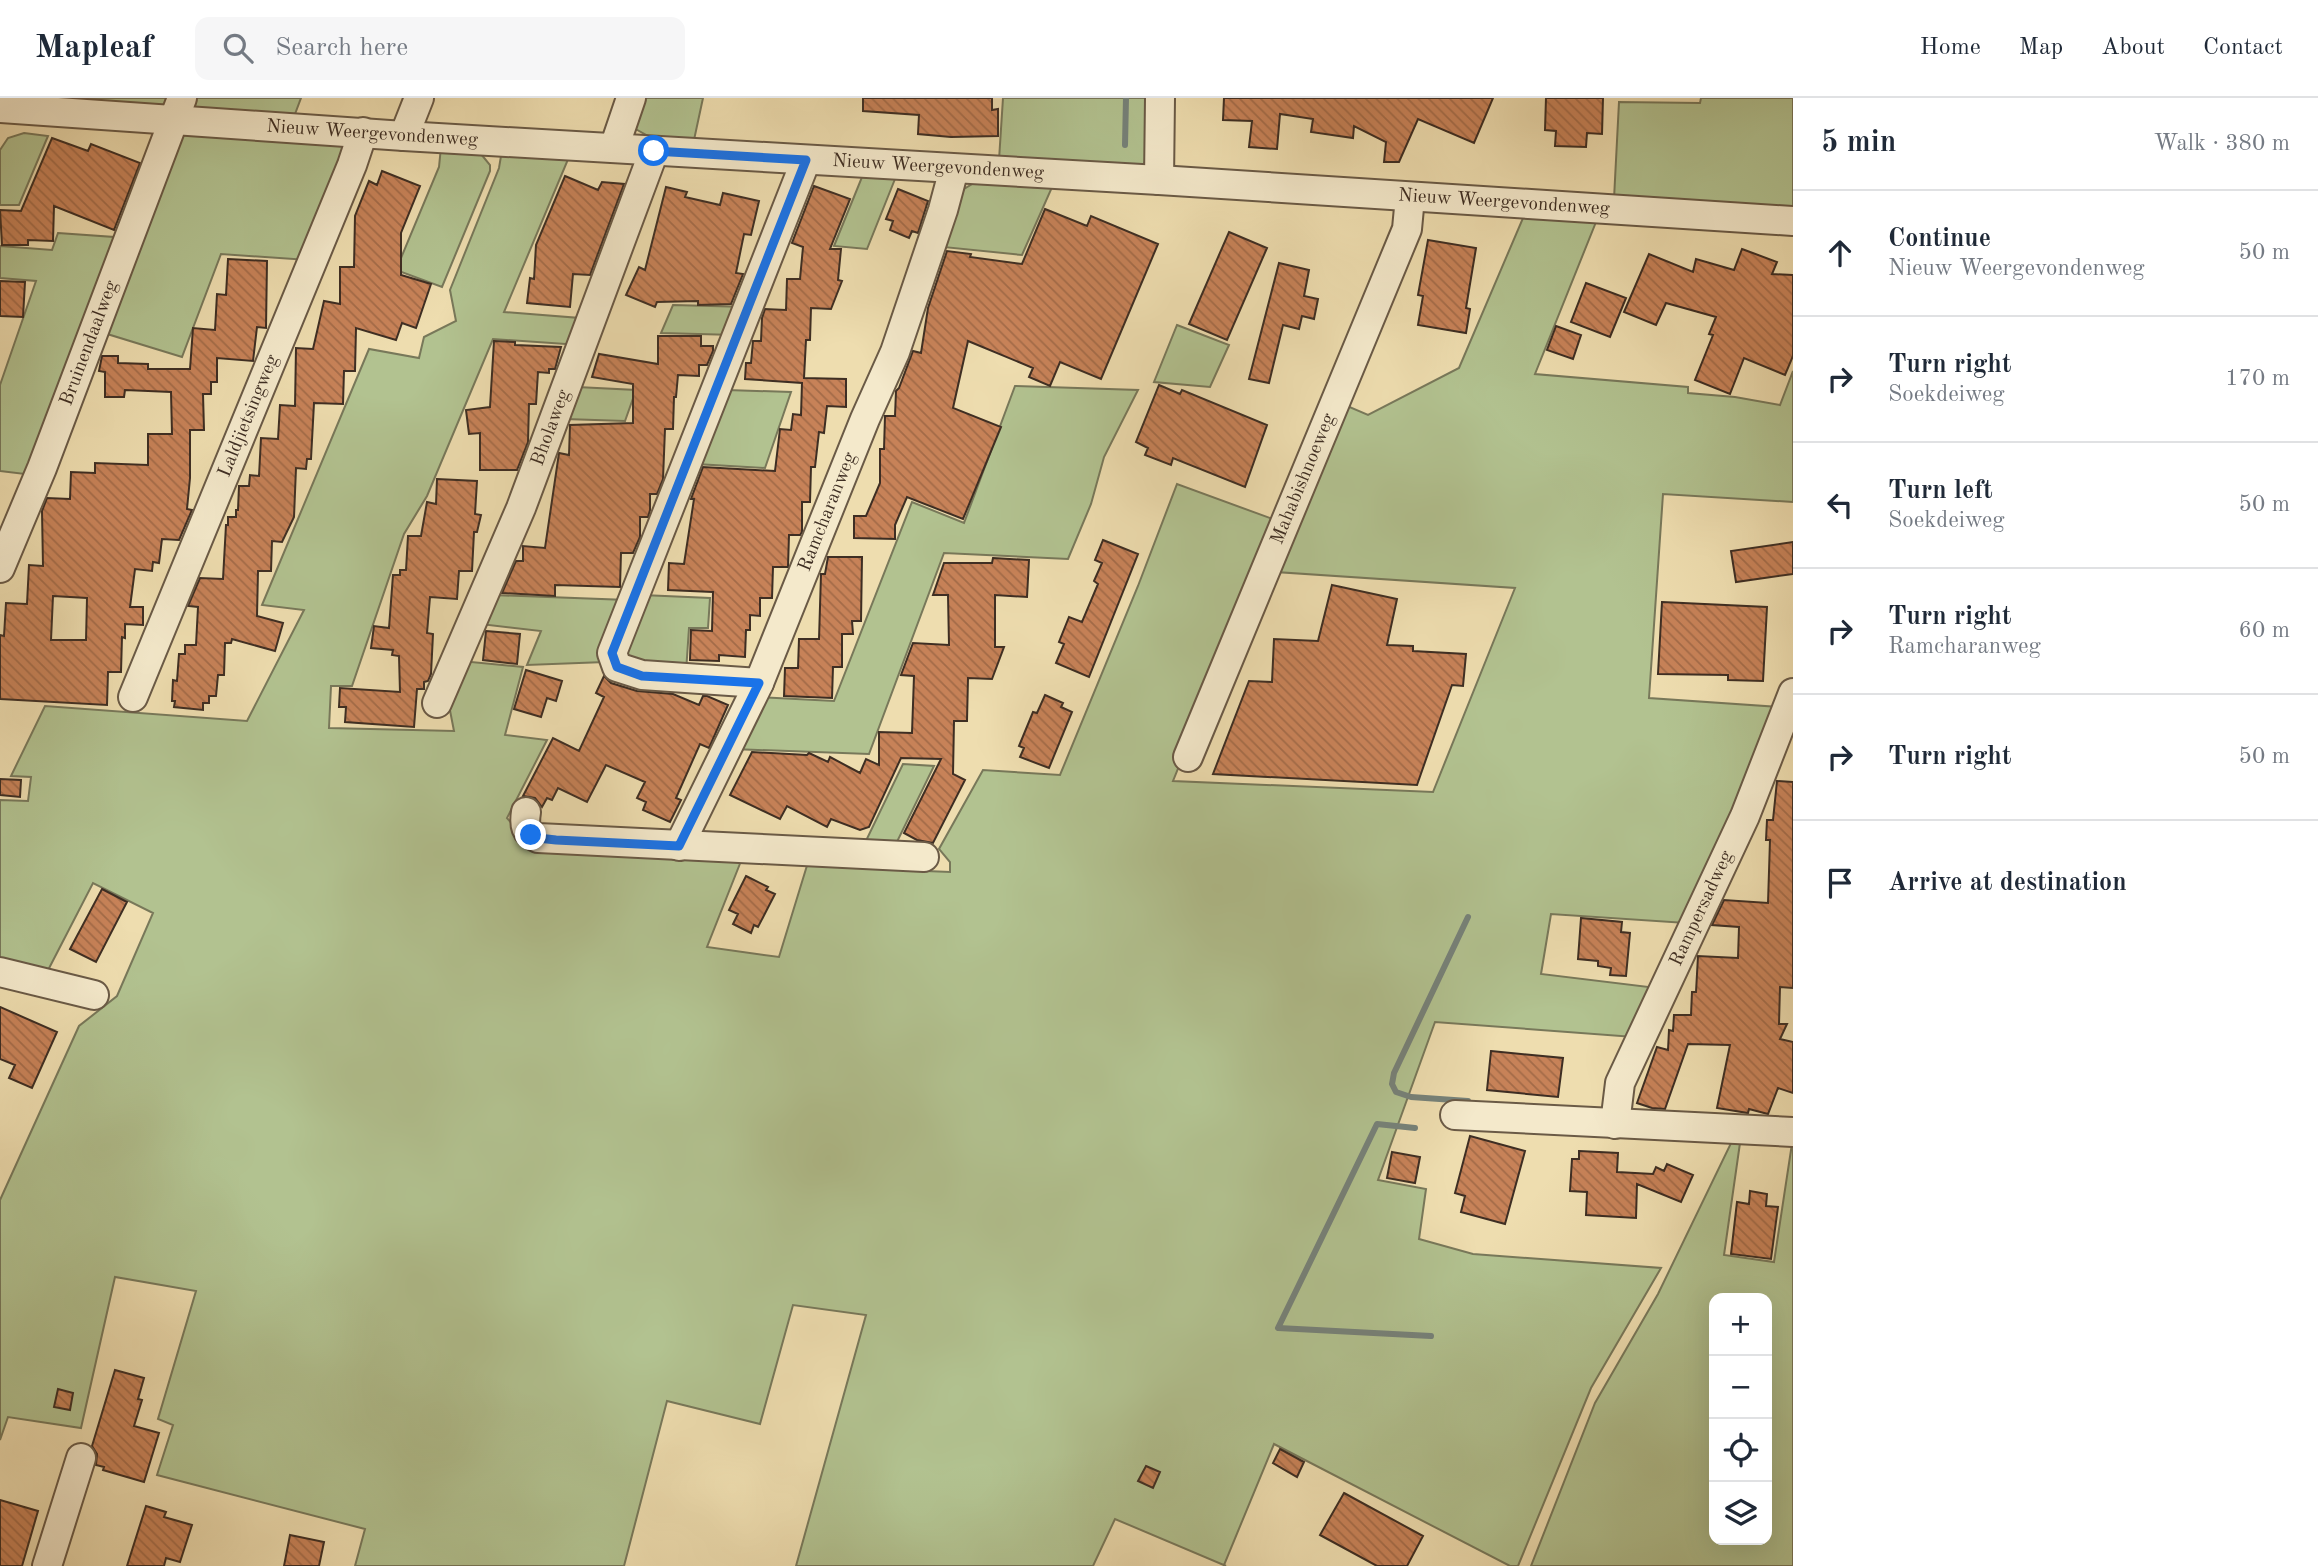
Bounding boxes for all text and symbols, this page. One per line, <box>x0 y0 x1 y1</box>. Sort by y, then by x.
search box <box>195 17 685 80</box>
icon: search <box>219 29 257 67</box>
text: Mapleaf <box>35 32 153 65</box>
text: Search here <box>275 35 408 61</box>
text: Home <box>1920 36 1981 60</box>
text: Map <box>2019 36 2063 60</box>
text: About <box>2101 36 2165 60</box>
text: Contact <box>2203 36 2283 60</box>
street label: Nieuw Weergevondenweg <box>266 117 479 150</box>
text: 5 min <box>1821 128 1896 158</box>
text: Walk · 380 m <box>2154 132 2290 155</box>
route start <box>638 135 669 166</box>
street label: Nieuw Weergevondenweg <box>832 151 1045 183</box>
street label: Nieuw Weergevondenweg <box>1398 186 1611 219</box>
text: Continue <box>1888 226 1991 252</box>
icon: ahead <box>1821 234 1859 272</box>
text: 50 m <box>2239 241 2290 264</box>
text: Nieuw Weergevondenweg <box>1888 257 2145 280</box>
street label: Bruinendaalweg <box>57 277 122 408</box>
street label: Laldjietsingweg <box>215 351 283 480</box>
text: Turn right <box>1888 352 2011 378</box>
icon: right <box>1821 360 1859 398</box>
text: 170 m <box>2225 367 2290 390</box>
text: Soekdeiweg <box>1888 383 2005 406</box>
street label: Bholaweg <box>528 386 574 468</box>
street label: Mahabishnoeweg <box>1268 410 1339 547</box>
street label: Ramcharanweg <box>795 449 860 574</box>
text: Turn left <box>1888 478 1993 504</box>
icon: left <box>1821 486 1859 524</box>
text: 50 m <box>2239 493 2290 516</box>
text: Soekdeiweg <box>1888 509 2005 532</box>
text: Turn right <box>1888 604 2011 630</box>
icon: right <box>1821 612 1859 650</box>
text: 60 m <box>2239 619 2290 642</box>
text: Ramcharanweg <box>1888 635 2041 658</box>
icon: right <box>1821 738 1859 776</box>
text: Turn right <box>1888 744 2011 770</box>
text: 50 m <box>2239 745 2290 768</box>
route end <box>515 819 546 850</box>
street label: Rampersadweg <box>1667 847 1737 969</box>
icon: arrive <box>1821 864 1859 902</box>
text: Arrive at destination <box>1888 870 2127 896</box>
map controls <box>1709 1293 1772 1545</box>
button: + <box>1709 1293 1772 1356</box>
button: − <box>1709 1356 1772 1419</box>
button: locate <box>1709 1419 1772 1482</box>
button: layers <box>1709 1482 1772 1545</box>

